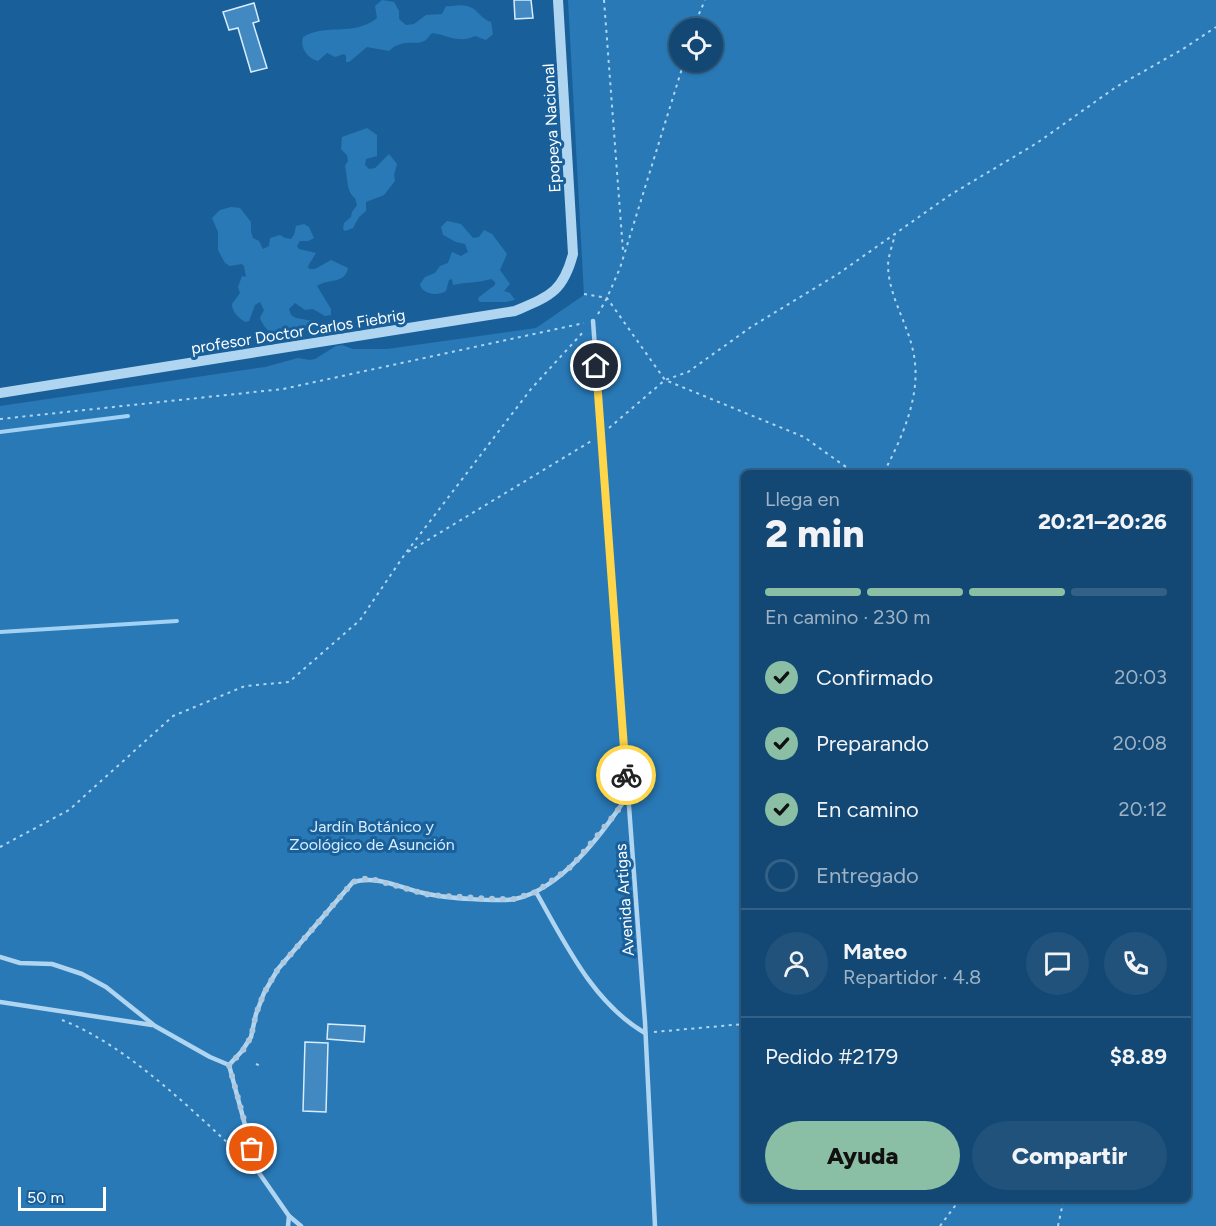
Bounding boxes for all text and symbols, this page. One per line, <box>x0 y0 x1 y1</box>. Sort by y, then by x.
map controls <box>669 18 723 72</box>
button: locate <box>669 18 723 72</box>
street label: Epopeya Nacional <box>539 63 564 193</box>
street label: profesor Doctor Carlos Fiebrig <box>190 305 407 358</box>
pin <box>570 340 621 391</box>
icon: home <box>579 349 612 382</box>
text: Llega en <box>765 487 840 511</box>
text: 20:21–20:26 <box>1038 508 1167 535</box>
text: 2 min <box>765 510 865 557</box>
text: En camino · 230 m <box>765 605 930 629</box>
icon: check <box>765 661 798 694</box>
text: Confirmado <box>816 664 933 691</box>
text: 20:03 <box>1114 665 1167 689</box>
icon: check <box>765 727 798 760</box>
text: Preparando <box>816 730 929 757</box>
text: 20:08 <box>1113 731 1167 755</box>
courier <box>596 745 656 805</box>
icon: bike <box>610 759 643 792</box>
icon: check <box>765 793 798 826</box>
text: En camino <box>816 796 919 823</box>
text: 20:12 <box>1119 797 1167 821</box>
park label: Jardín Botánico y Zoológico de Asunción <box>289 817 455 854</box>
street label: Avenida Artigas <box>611 843 638 957</box>
text: Entregado <box>816 862 919 889</box>
button: person <box>765 932 828 995</box>
button: chat <box>1026 932 1089 995</box>
button: phone <box>1104 932 1167 995</box>
text: Mateo <box>843 938 907 965</box>
text: Repartidor · 4.8 <box>843 965 981 989</box>
text: Pedido #2179 <box>765 1043 898 1070</box>
text: $8.89 <box>1110 1043 1167 1070</box>
button: Ayuda <box>765 1121 960 1190</box>
button: Compartir <box>972 1121 1167 1190</box>
pin <box>226 1123 277 1174</box>
icon: bag <box>235 1132 268 1165</box>
scale bar <box>18 1184 106 1212</box>
text: 50 m <box>27 1188 64 1207</box>

